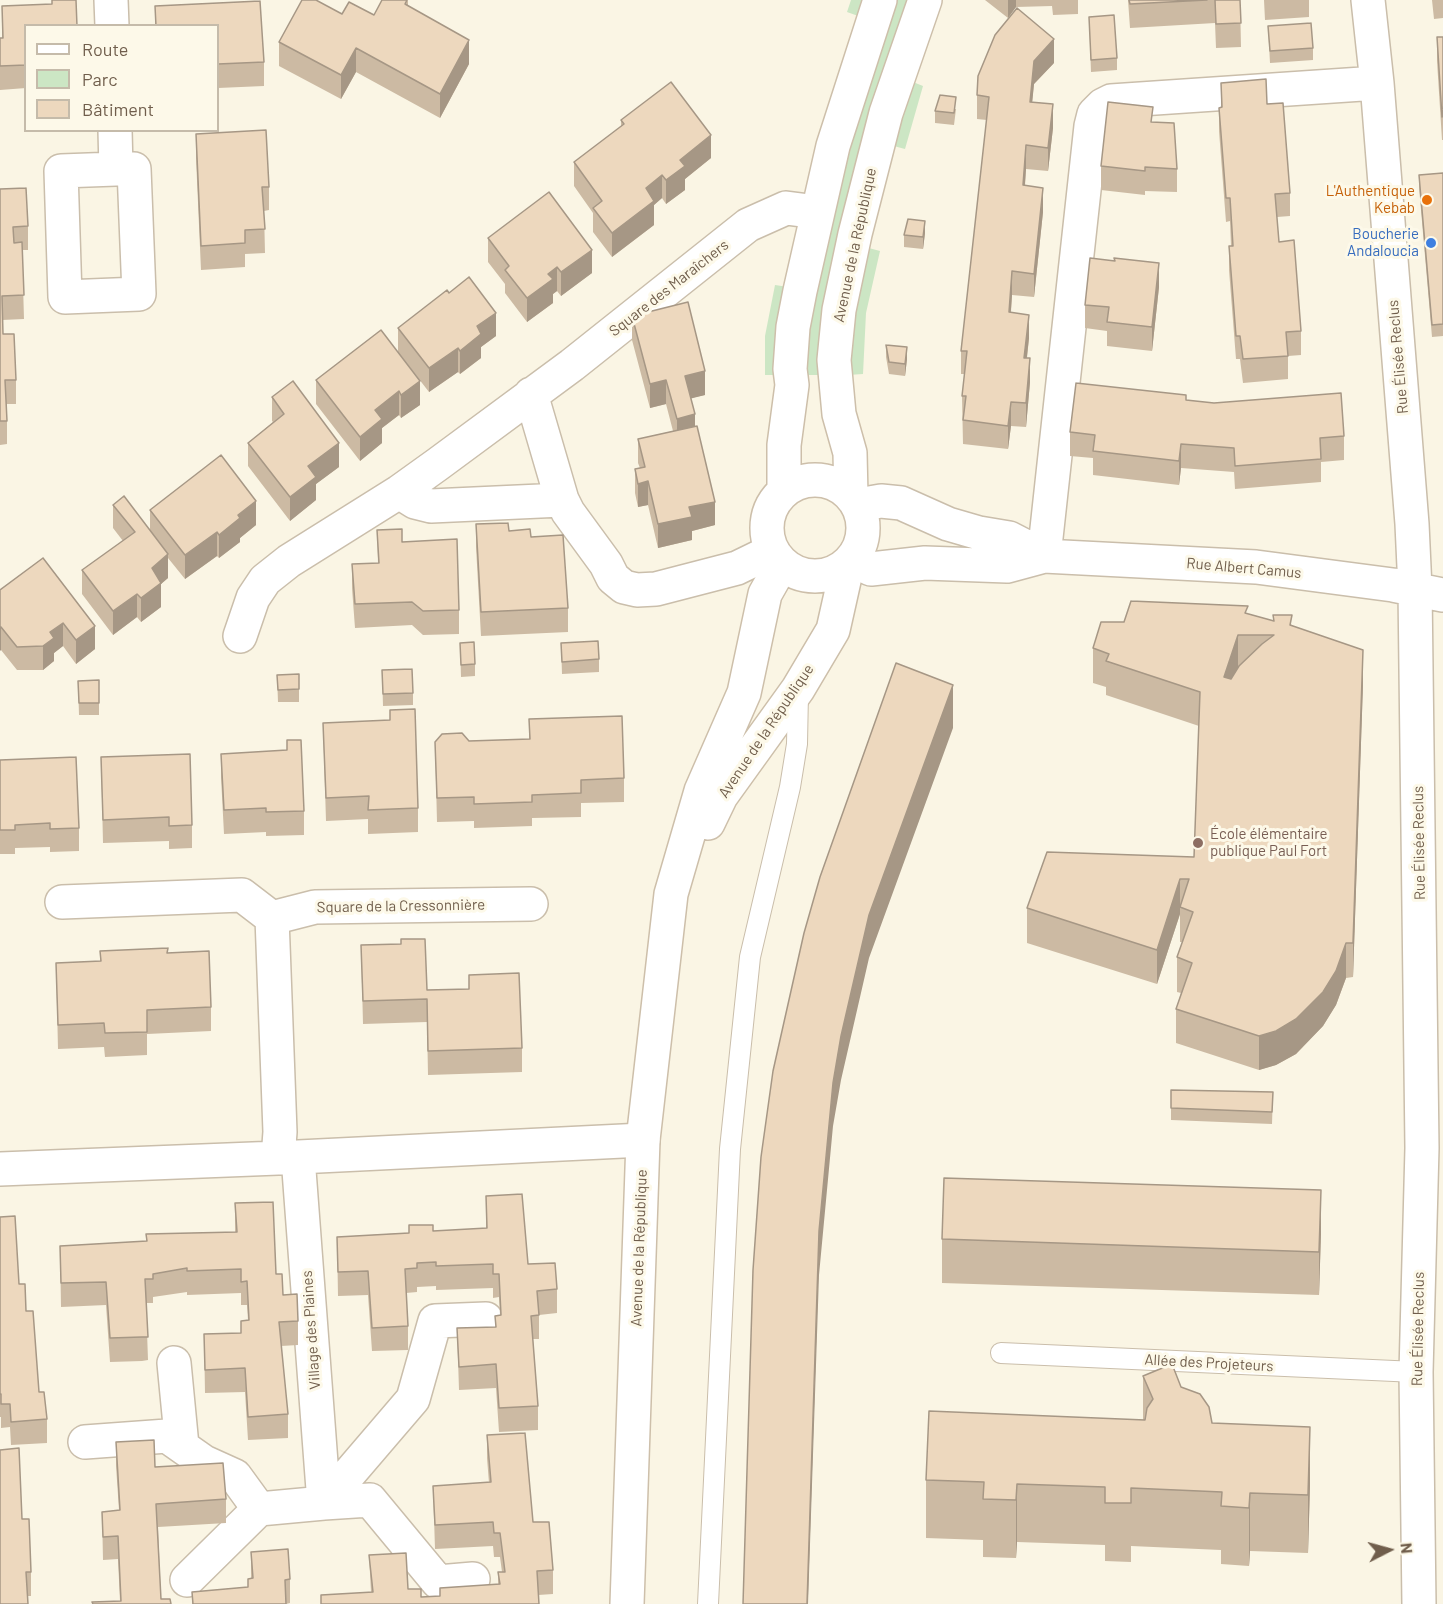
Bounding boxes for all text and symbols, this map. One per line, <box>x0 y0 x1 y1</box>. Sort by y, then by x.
legend <box>24 24 219 132</box>
text: Route <box>82 38 128 60</box>
text: Parc <box>82 68 118 90</box>
text: Bâtiment <box>82 98 154 120</box>
street label: Avenue de la République <box>830 166 880 324</box>
place label: L'Authentique Kebab <box>1326 182 1415 217</box>
marker: L'Authentique Kebab <box>1420 193 1434 207</box>
place label: Boucherie Andaloucia <box>1347 225 1419 260</box>
street label: Square des Maraîchers <box>606 236 732 340</box>
marker: Boucherie Andaloucia <box>1424 236 1438 250</box>
street label: Rue Élisée Reclus <box>1384 299 1412 415</box>
street label: Rue Albert Camus <box>1186 554 1302 582</box>
street label: Avenue de la République <box>715 661 817 801</box>
street label: Rue Élisée Reclus <box>1409 786 1429 900</box>
place label: École élémentaire publique Paul Fort <box>1210 825 1328 860</box>
marker: École élémentaire publique Paul Fort <box>1191 836 1205 850</box>
street label: Square de la Cressonnière <box>317 896 485 916</box>
street label: Avenue de la République <box>627 1169 651 1327</box>
street label: Village des Plaines <box>298 1270 324 1390</box>
street label: Rue Élisée Reclus <box>1408 1272 1428 1386</box>
street label: Allée des Projeteurs <box>1144 1351 1274 1375</box>
north arrow <box>1359 1520 1419 1580</box>
text: N <box>1397 1542 1417 1554</box>

